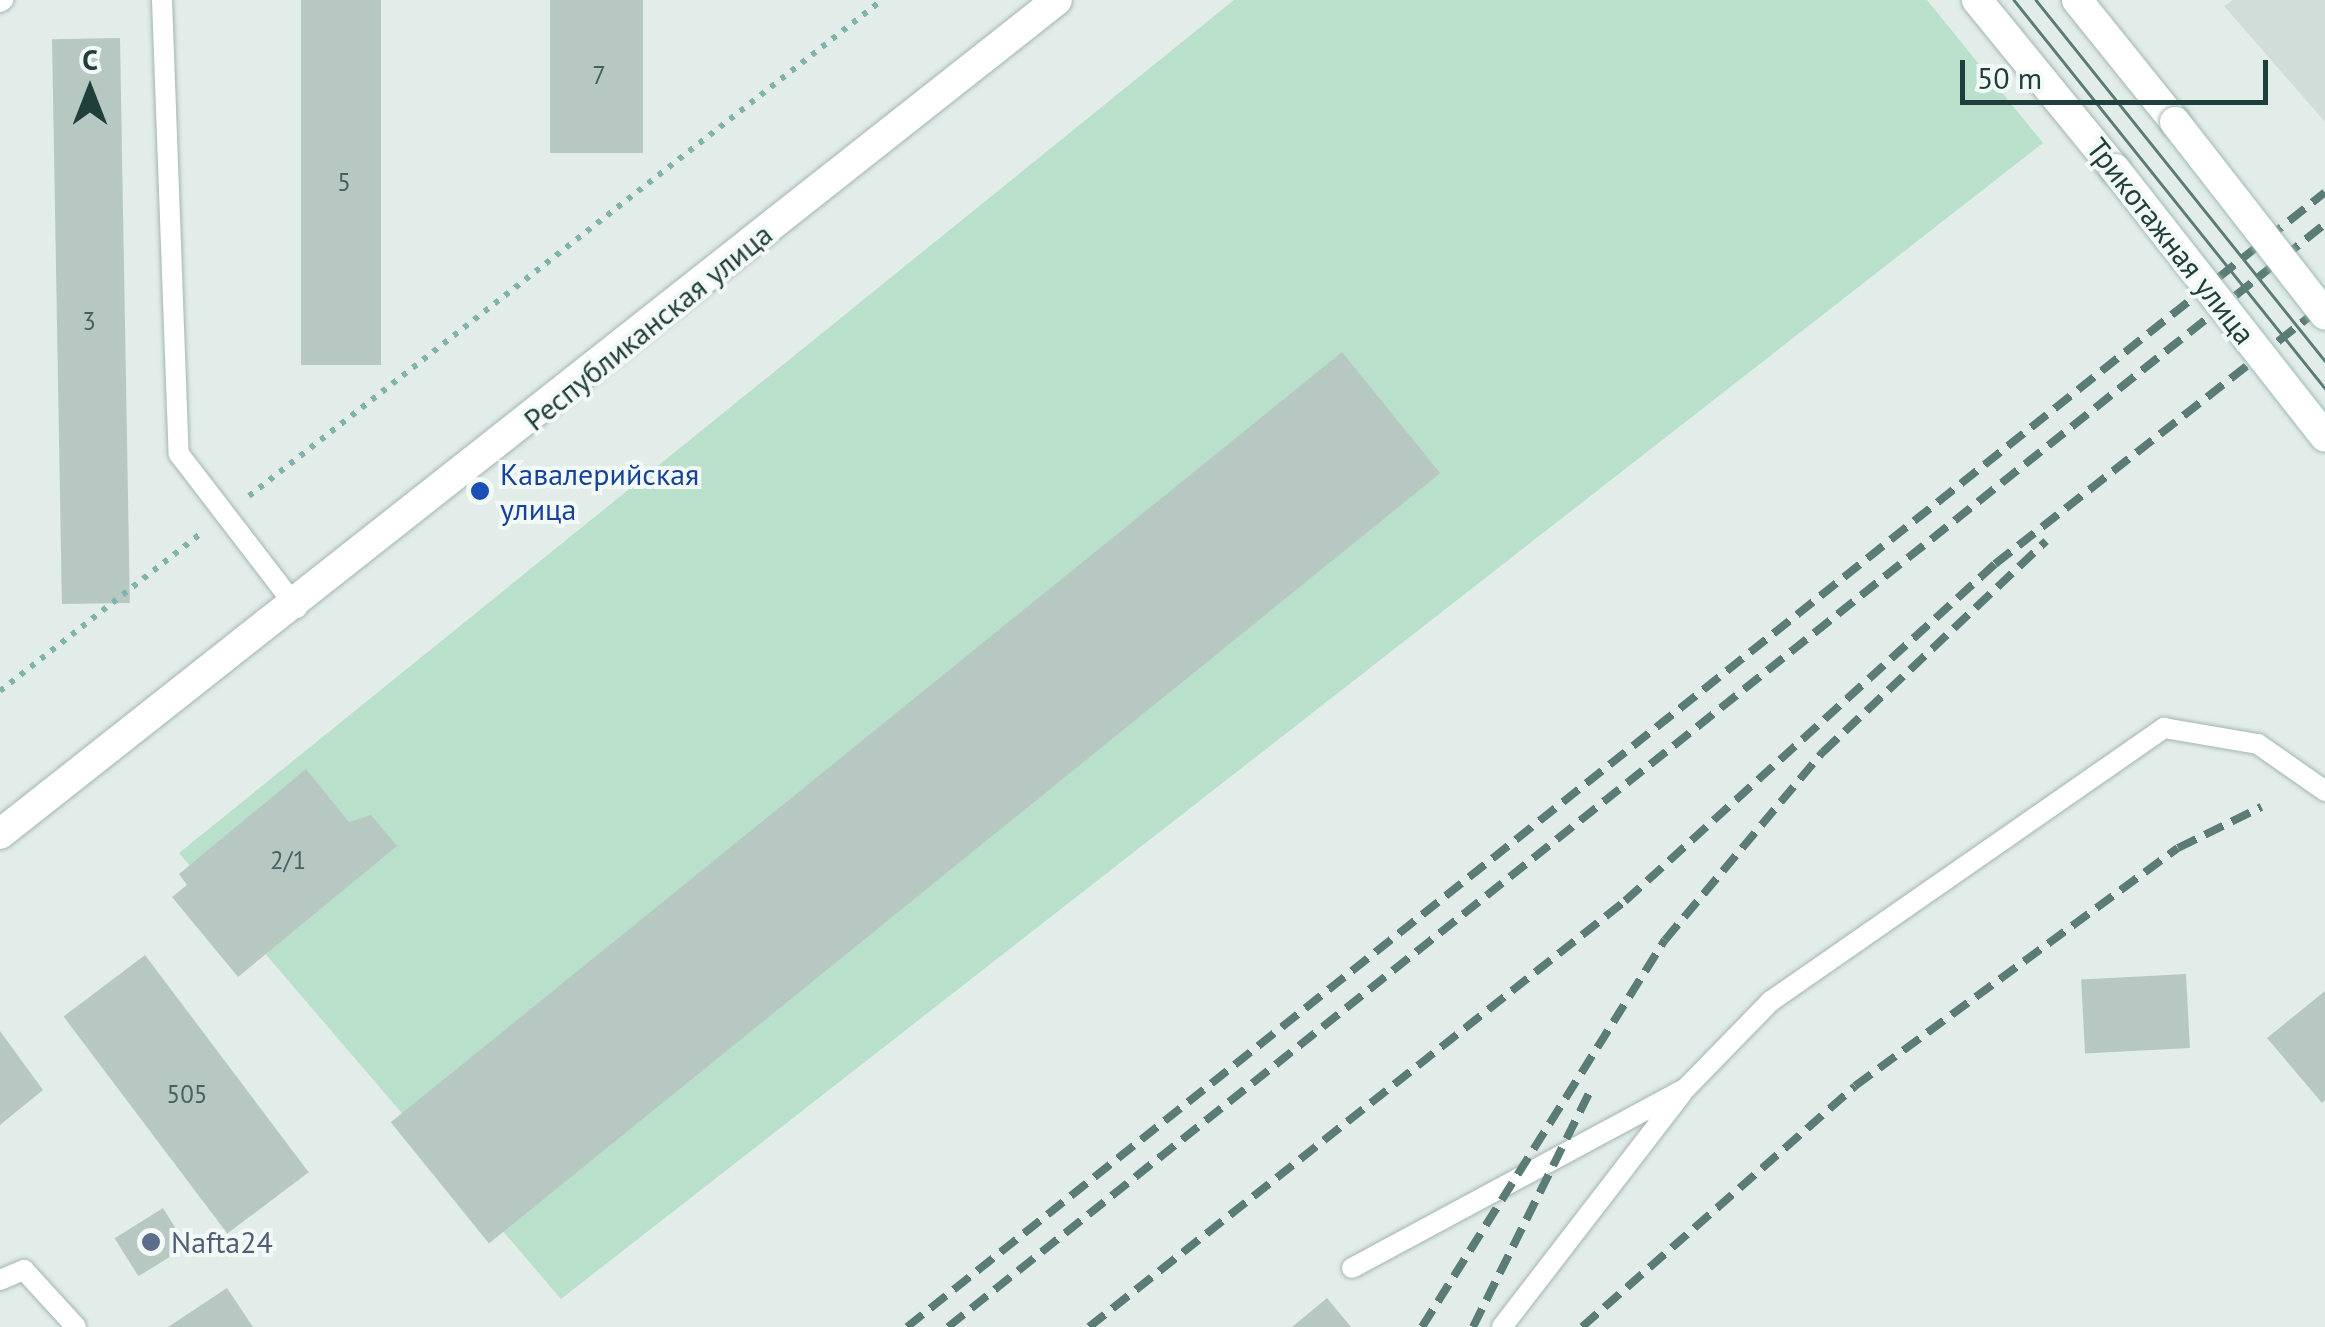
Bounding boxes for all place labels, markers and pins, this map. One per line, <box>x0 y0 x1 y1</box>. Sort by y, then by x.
place label: Кавалерийская улица <box>500 456 699 526</box>
marker: Кавалерийская улица <box>469 480 491 502</box>
place label: Nafta24 <box>171 1224 273 1260</box>
marker: Nafta24 <box>140 1231 162 1253</box>

